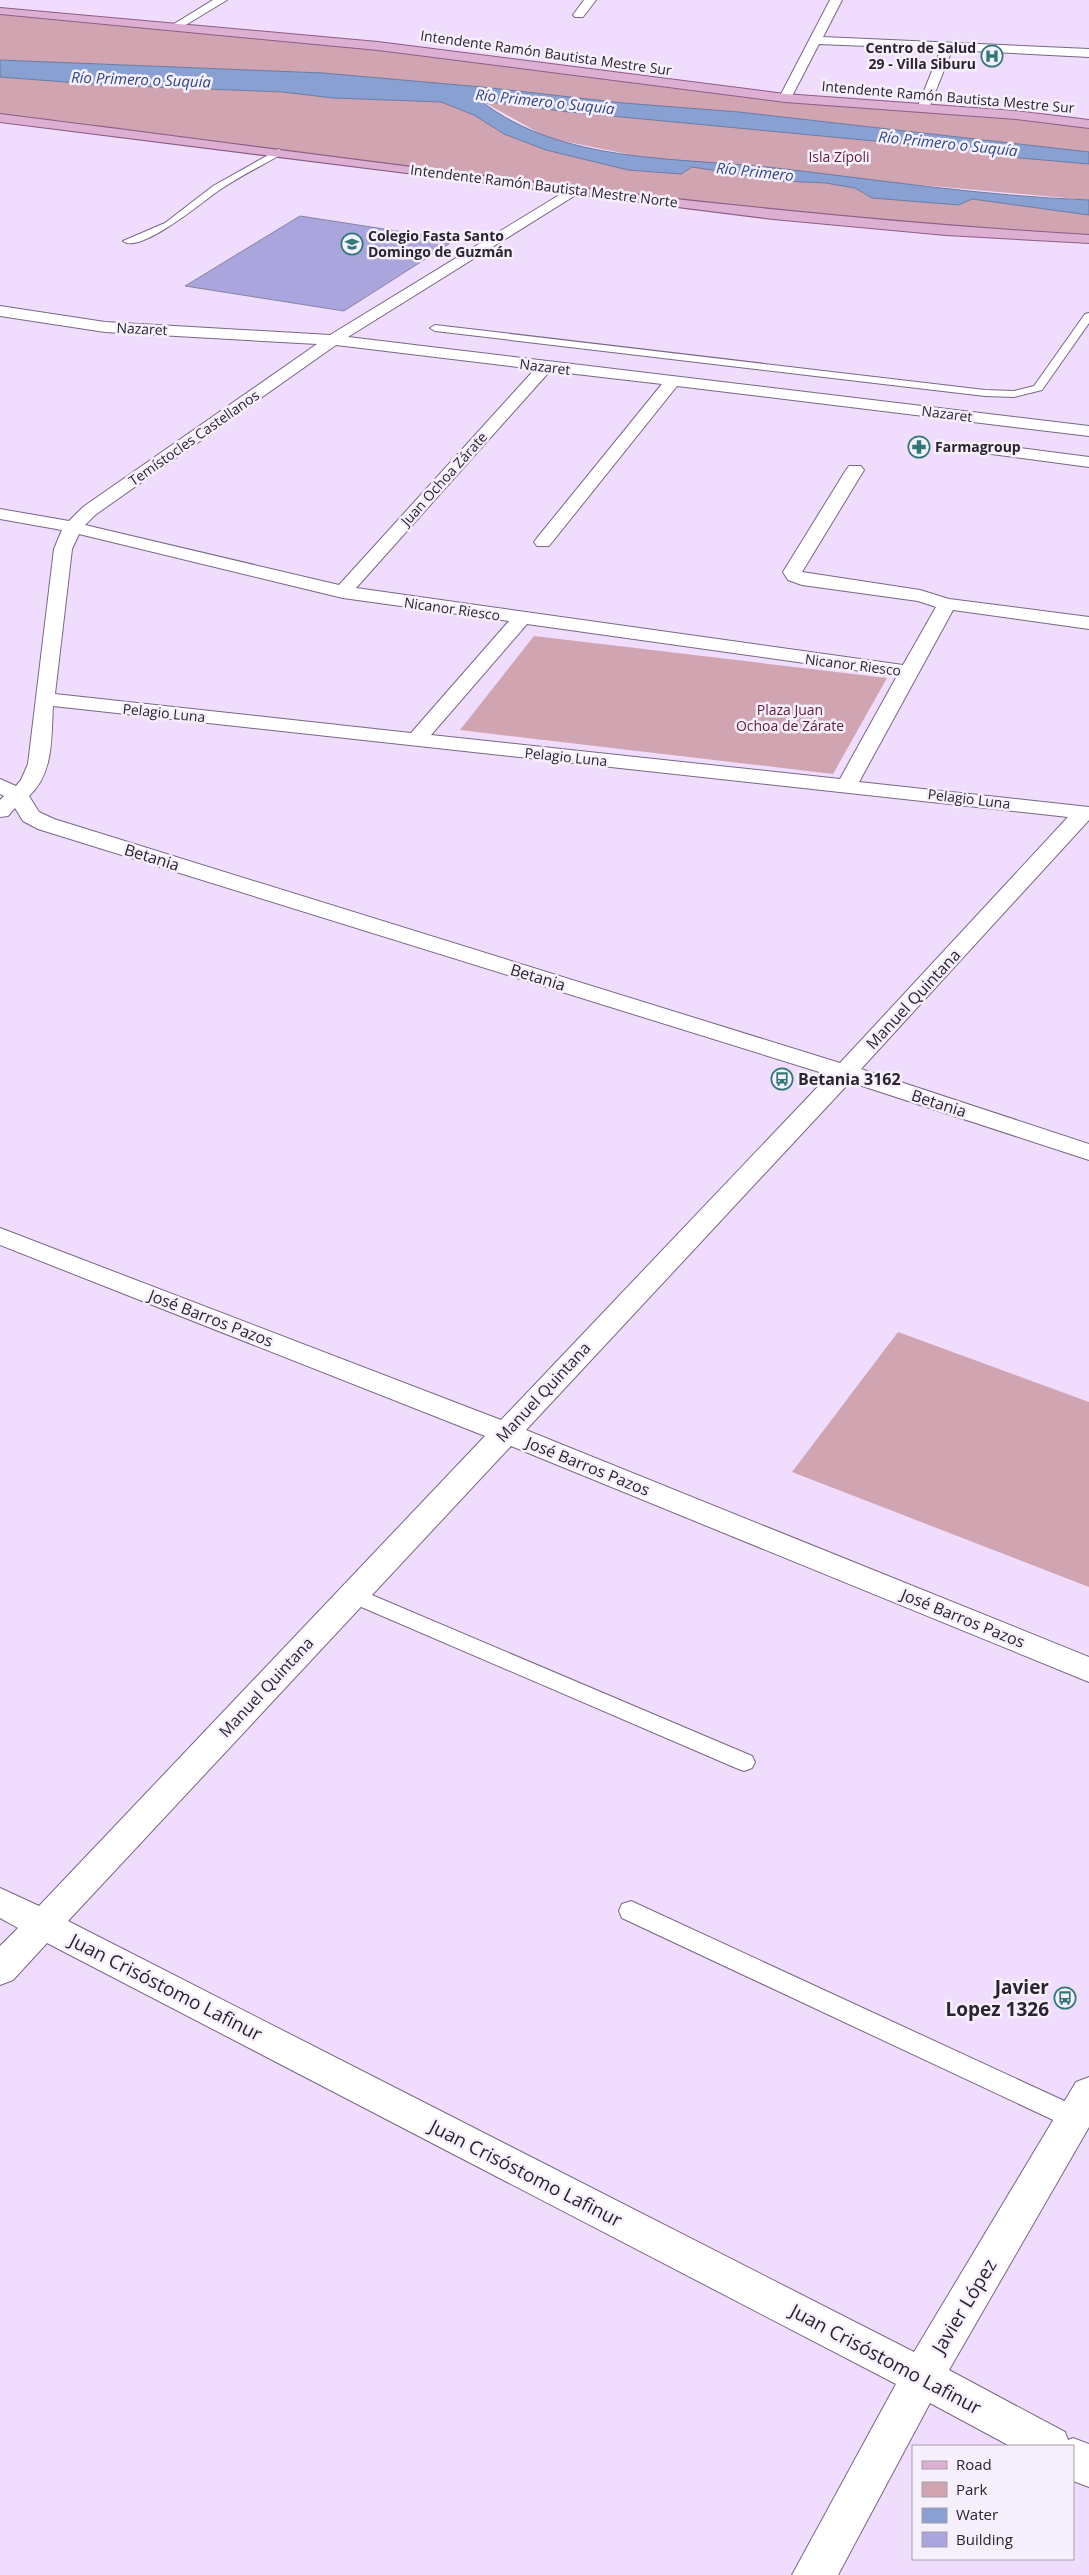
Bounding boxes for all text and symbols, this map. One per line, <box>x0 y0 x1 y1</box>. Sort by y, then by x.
street label: Intendente Ramón Bautista Mestre Sur <box>419 25 673 80</box>
place label: Centro de Salud 29 - Villa Siburu <box>866 38 976 73</box>
hospital icon: Centro de Salud 29 - Villa Siburu <box>980 44 1004 68</box>
water label: Río Primero o Suquía <box>71 67 212 91</box>
street label: Intendente Ramón Bautista Mestre Sur <box>821 76 1076 117</box>
water label: Río Primero o Suquía <box>475 84 616 118</box>
water label: Río Primero o Suquía <box>878 126 1019 160</box>
park label: Isla Zípoli <box>808 147 870 166</box>
water label: Río Primero <box>715 157 795 185</box>
street label: Intendente Ramón Bautista Mestre Norte <box>409 160 679 211</box>
place label: Colegio Fasta Santo Domingo de Guzmán <box>368 226 513 261</box>
school or university icon: Colegio Fasta Santo Domingo de Guzmán <box>340 232 364 256</box>
street label: Nazaret <box>116 318 168 339</box>
street label: Nazaret <box>518 354 572 379</box>
street label: Temístocles Castellanos <box>125 385 263 490</box>
street label: Nazaret <box>920 401 974 426</box>
street label: Juan Ochoa Zárate <box>395 427 491 531</box>
pharmacy icon: Farmagroup <box>907 435 931 459</box>
place label: Farmagroup <box>935 437 1021 456</box>
street label: Nicanor Riesco <box>403 592 501 625</box>
street label: Nicanor Riesco <box>804 649 902 680</box>
street label: Pelagio Luna <box>122 699 206 726</box>
park label: Plaza Juan Ochoa de Zárate <box>736 700 844 735</box>
street label: Pelagio Luna <box>524 743 608 770</box>
street label: Pelagio Luna <box>927 784 1011 813</box>
street label: Betania <box>122 838 182 876</box>
street label: Manuel Quintana <box>861 944 965 1054</box>
street label: Betania <box>508 958 568 996</box>
bus stop icon: Betania 3162 <box>770 1067 794 1091</box>
place label: Betania 3162 <box>798 1068 901 1090</box>
street label: Betania <box>909 1084 969 1122</box>
street label: José Barros Pazos <box>144 1283 276 1352</box>
street label: Manuel Quintana <box>491 1337 595 1447</box>
street label: José Barros Pazos <box>521 1430 653 1501</box>
street label: José Barros Pazos <box>896 1582 1028 1653</box>
street label: Manuel Quintana <box>214 1632 318 1742</box>
street label: Juan Crisóstomo Lafinur <box>63 1926 267 2047</box>
place label: Javier Lopez 1326 <box>946 1974 1049 2022</box>
bus stop icon: Javier Lopez 1326 <box>1053 1986 1077 2010</box>
street label: Juan Crisóstomo Lafinur <box>423 2112 627 2233</box>
street label: Javier López <box>925 2254 1002 2360</box>
street label: Juan Crisóstomo Lafinur <box>784 2297 986 2421</box>
legend <box>912 2445 1074 2560</box>
text: Road <box>956 2454 992 2474</box>
text: Park <box>956 2479 987 2499</box>
text: Water <box>956 2504 998 2524</box>
text: Building <box>956 2529 1013 2549</box>

